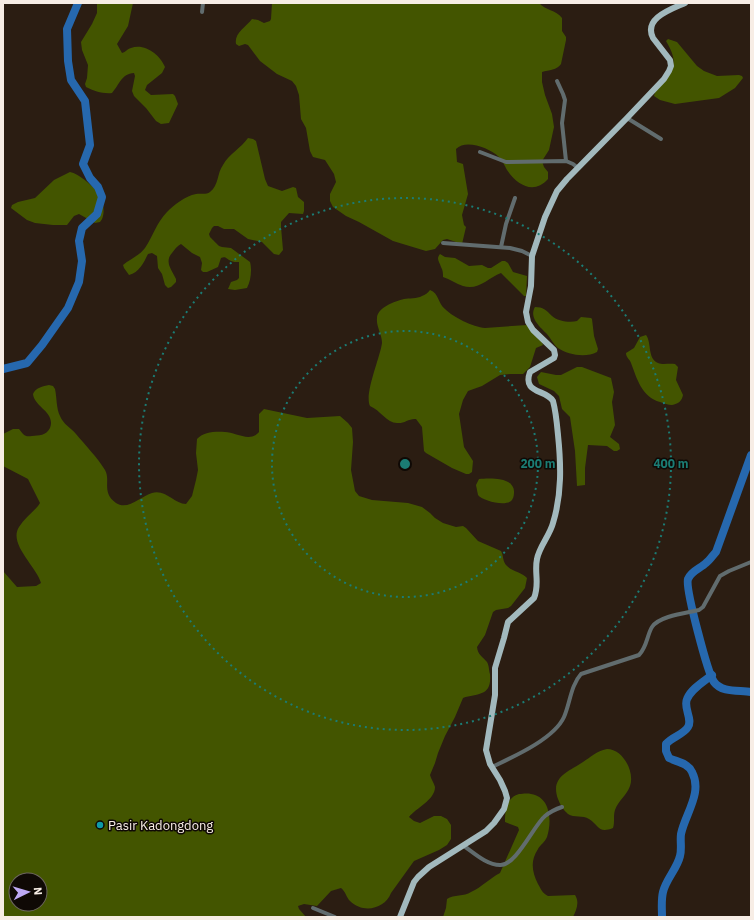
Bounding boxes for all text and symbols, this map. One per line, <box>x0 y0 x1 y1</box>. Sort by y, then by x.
text: 200 m <box>520 456 556 471</box>
text: 400 m <box>653 456 689 471</box>
centre of rings <box>398 457 412 471</box>
place label: Pasir Kadongdong <box>108 817 213 834</box>
marker: Pasir Kadongdong <box>95 820 105 830</box>
north arrow <box>8 872 48 912</box>
text: N <box>31 887 45 896</box>

